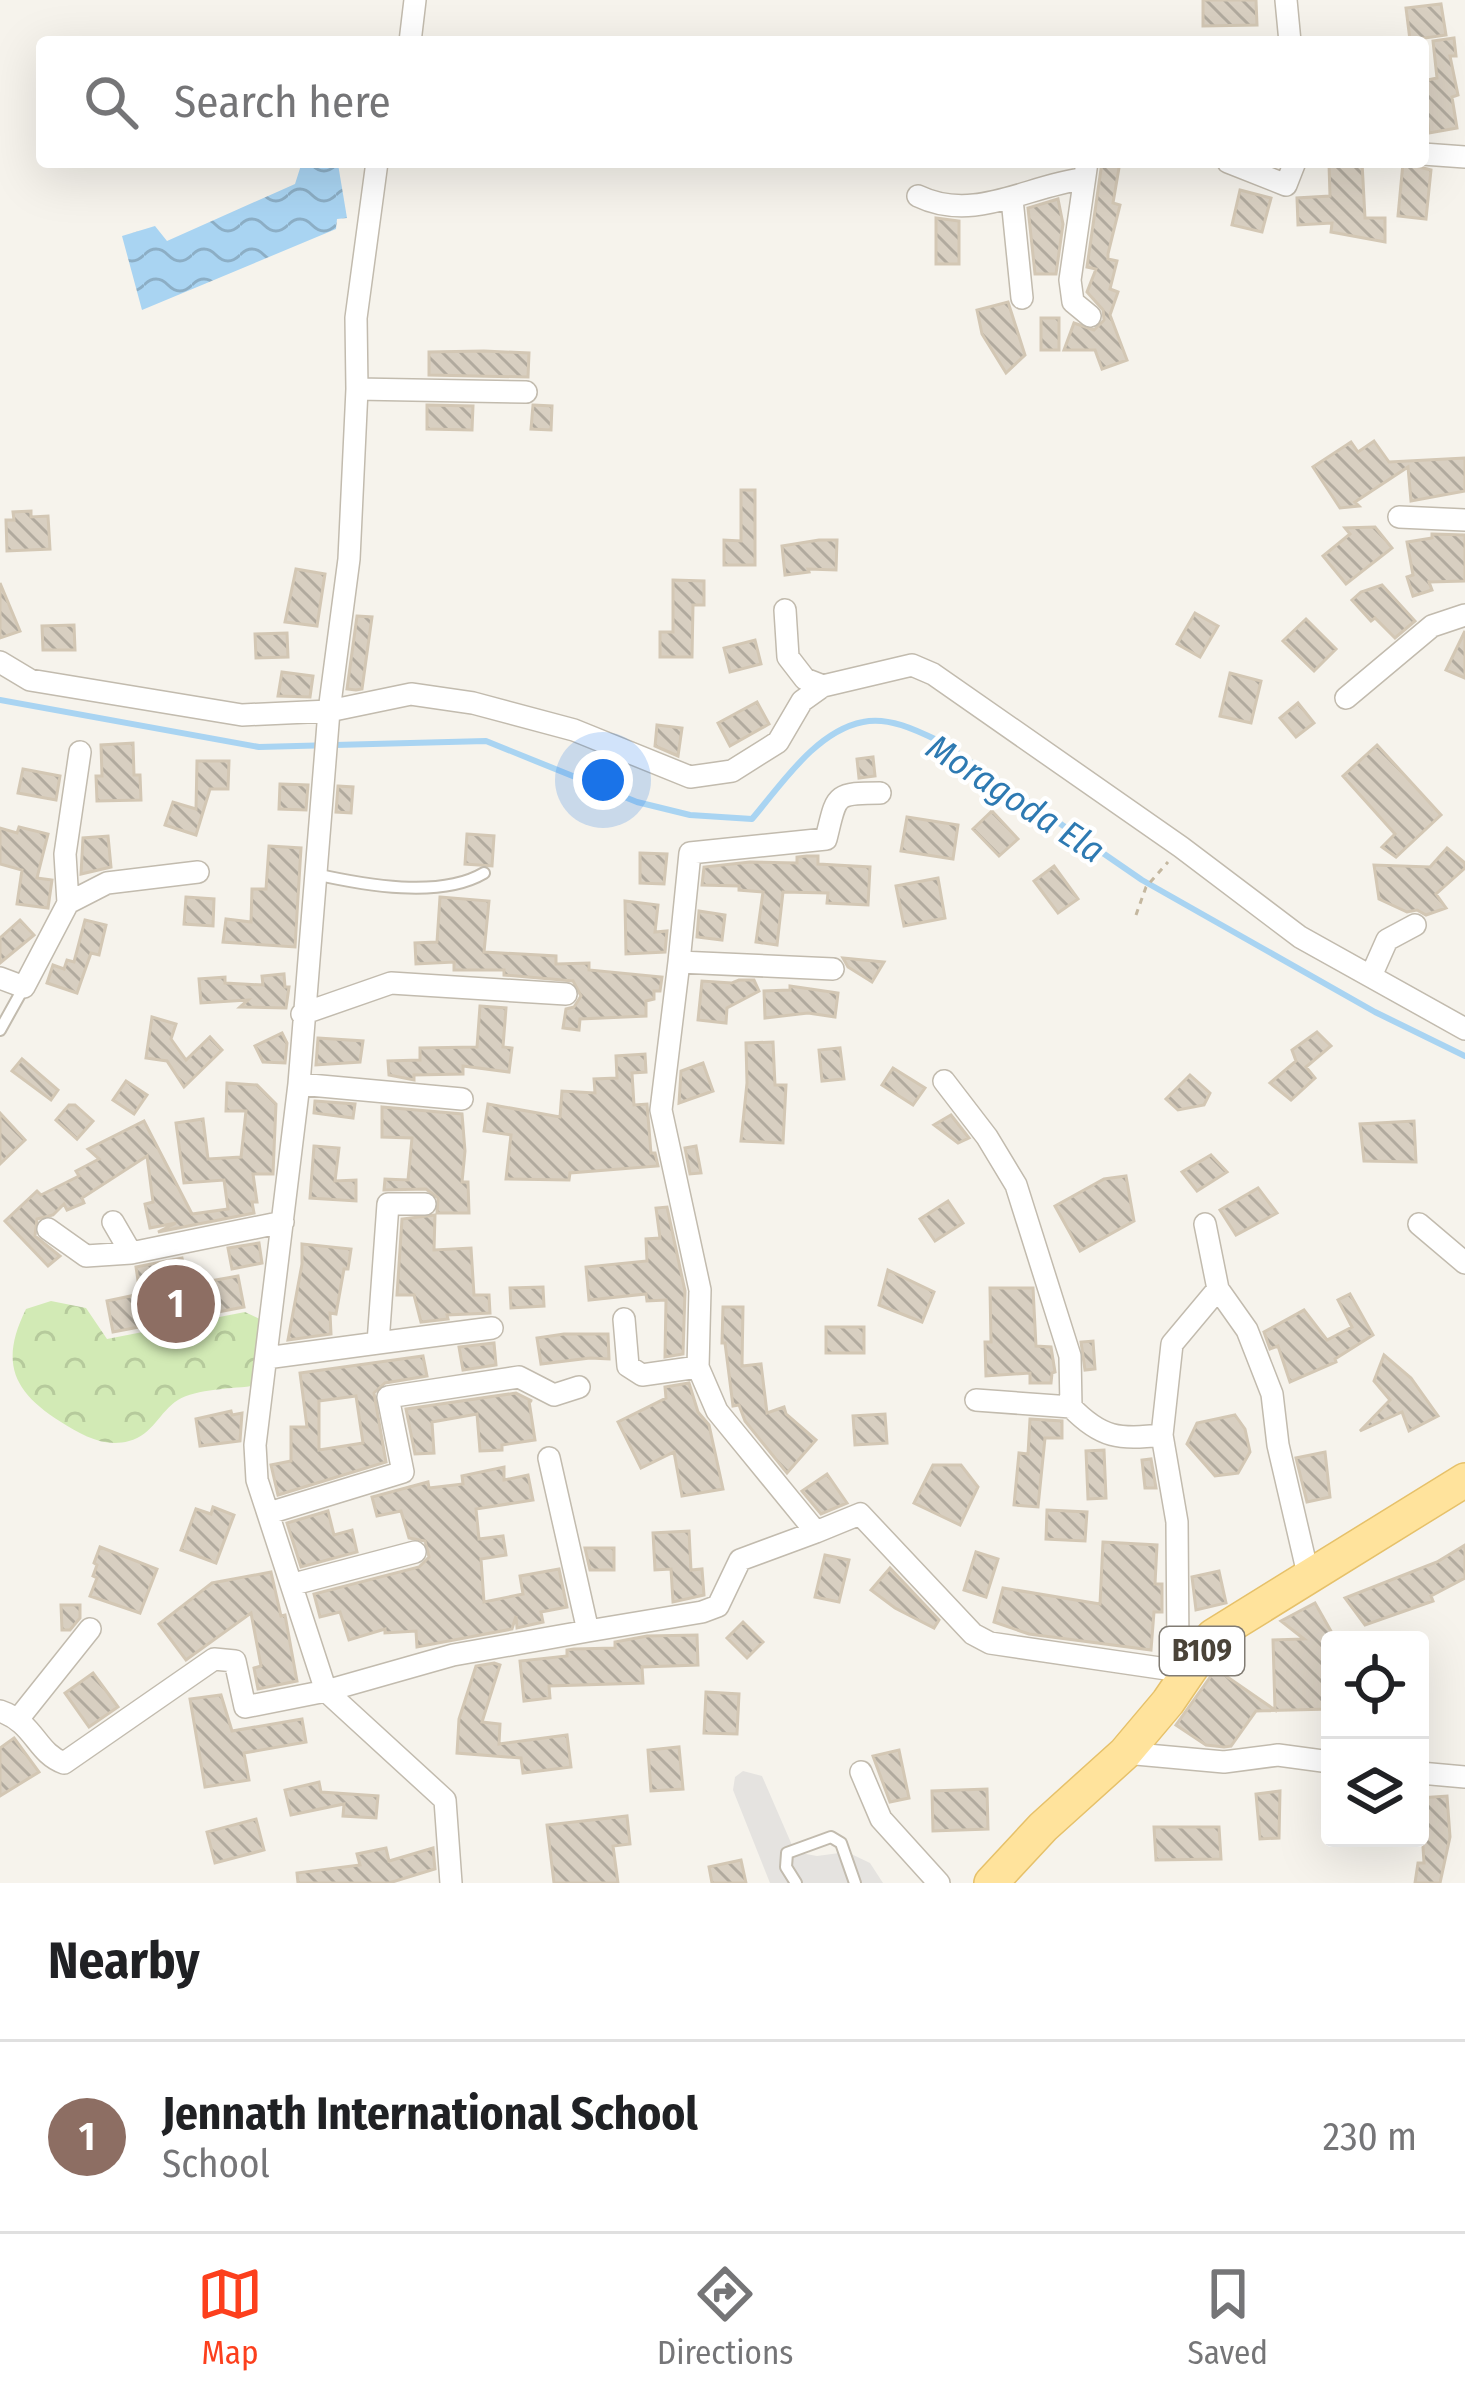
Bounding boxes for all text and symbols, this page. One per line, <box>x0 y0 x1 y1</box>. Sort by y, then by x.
search box <box>36 36 1429 168</box>
icon: search <box>78 69 144 135</box>
text: Search here <box>174 75 391 129</box>
water label: Moragoda Ela <box>918 725 1113 873</box>
your location <box>573 750 633 810</box>
pin: 1 <box>137 1259 215 1349</box>
road number: B109 <box>1160 1627 1244 1675</box>
map controls <box>1321 1631 1429 1847</box>
button: locate <box>1321 1631 1429 1739</box>
button: layers <box>1321 1739 1429 1847</box>
text: Nearby <box>48 1930 200 1992</box>
text: Jennath International School <box>162 2087 698 2141</box>
text: 1 <box>79 2114 95 2160</box>
text: 230 m <box>1323 2114 1417 2160</box>
text: School <box>162 2141 270 2187</box>
tab: Map <box>197 2261 263 2373</box>
tab: Directions <box>657 2261 793 2373</box>
tab: Saved <box>1187 2261 1268 2373</box>

